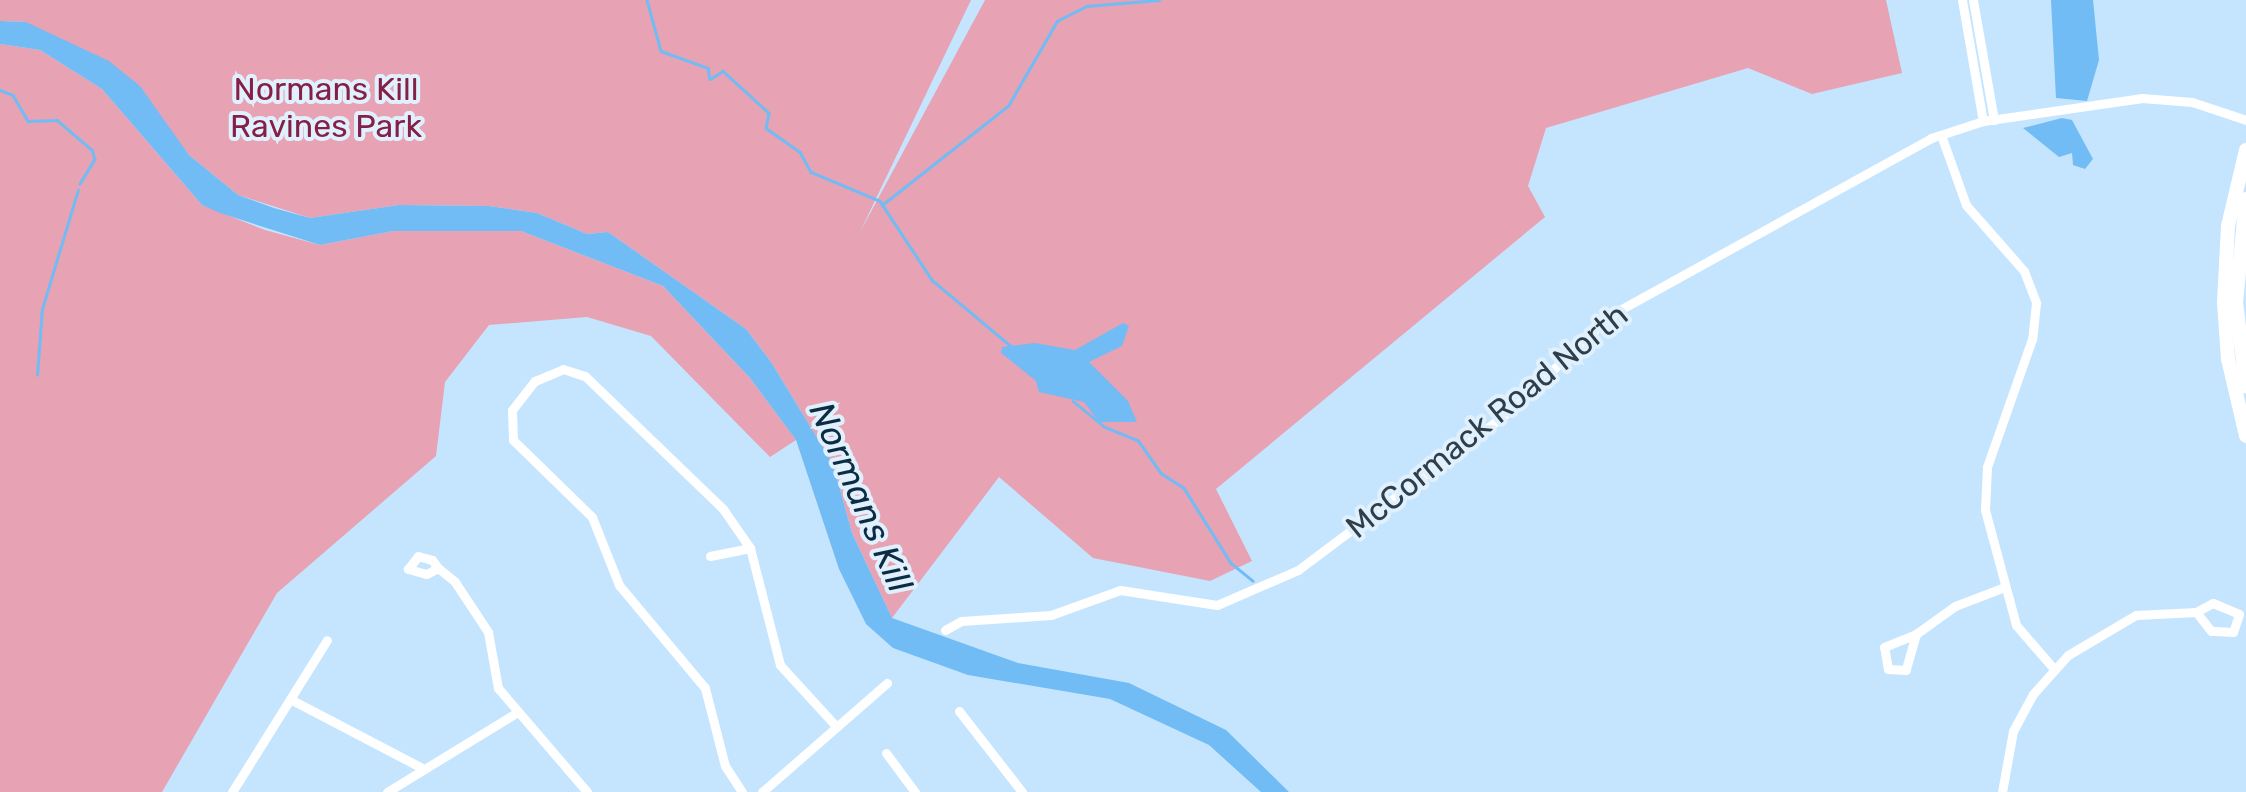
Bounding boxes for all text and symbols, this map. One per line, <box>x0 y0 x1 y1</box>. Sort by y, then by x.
park label: Normans Kill Ravines Park <box>230 71 422 146</box>
street label: McCormack Road North <box>1338 295 1636 547</box>
water label: Normans Kill <box>800 396 922 598</box>

